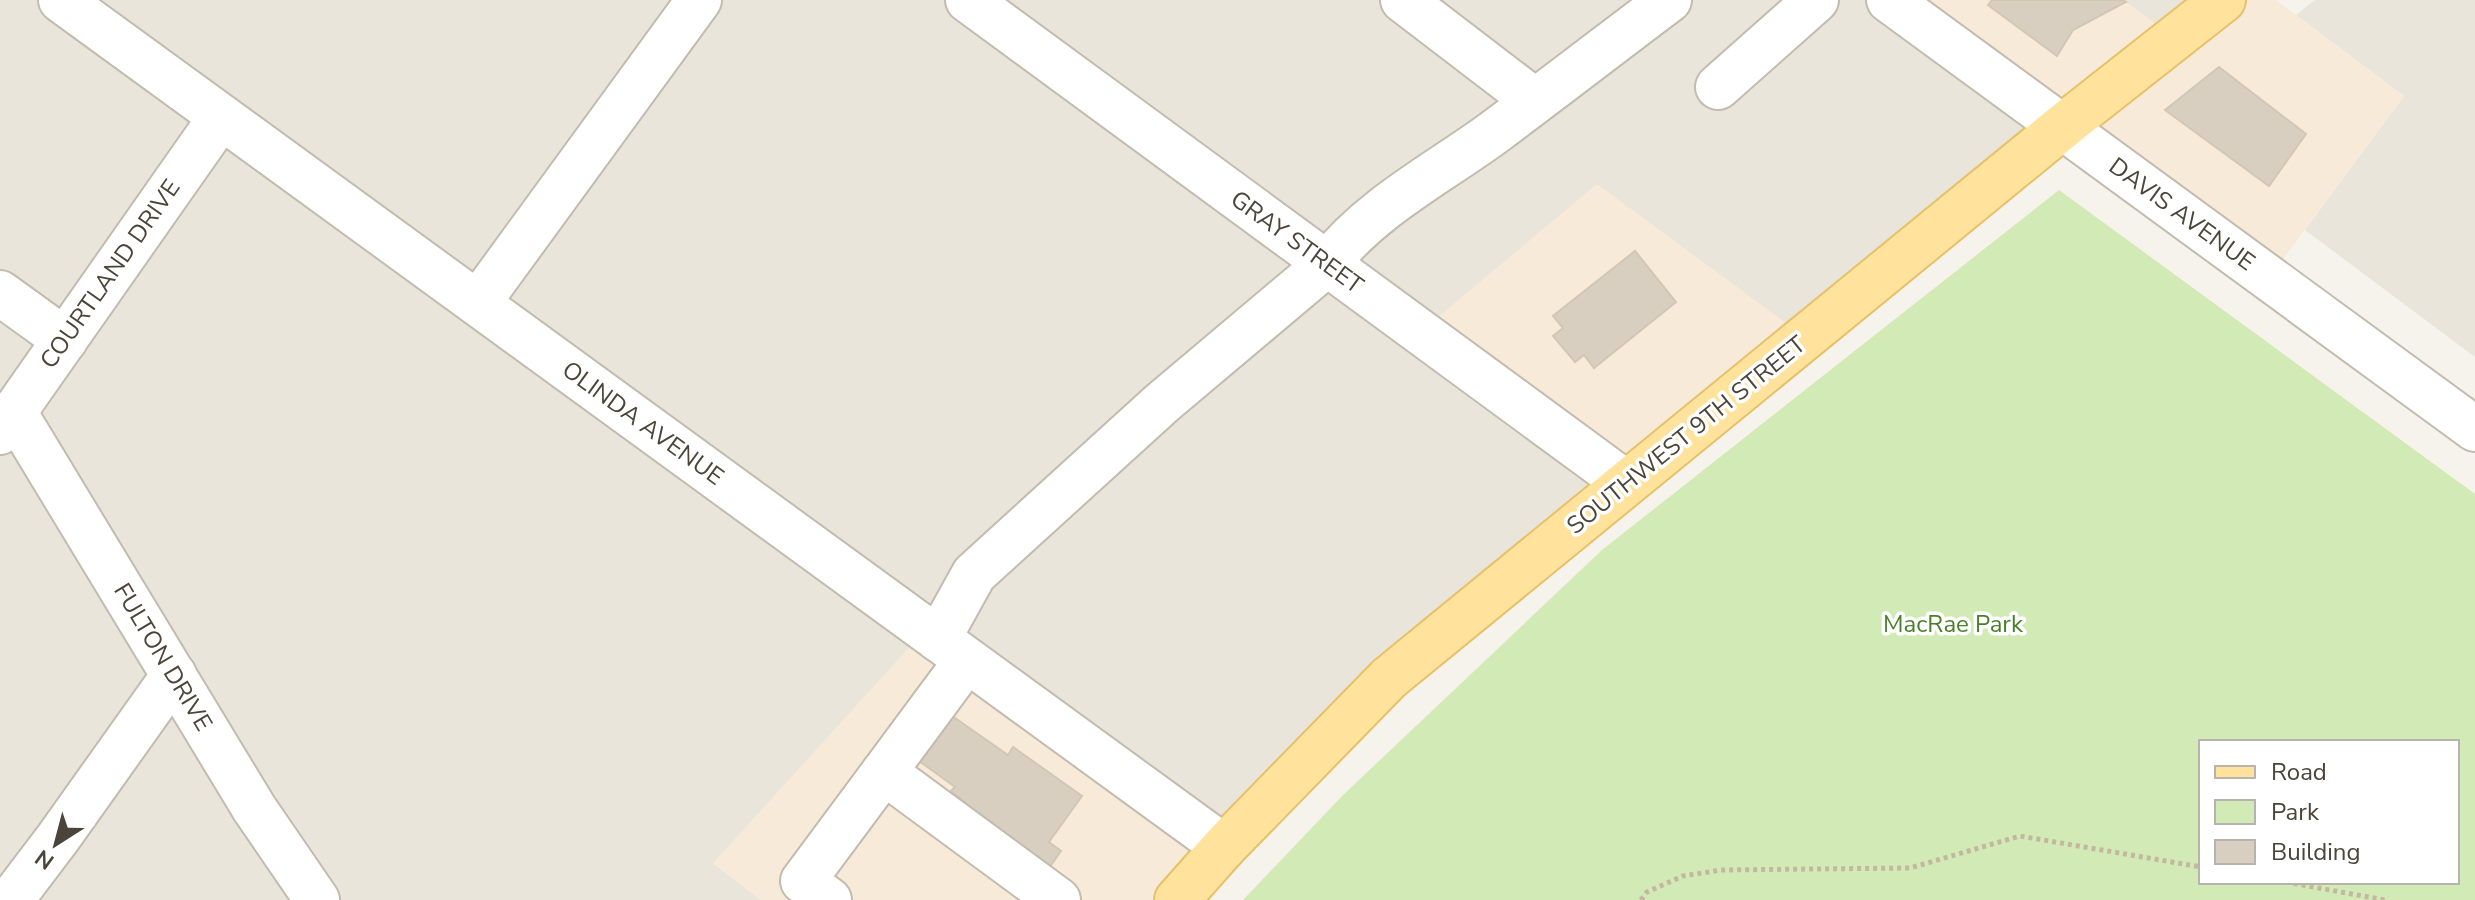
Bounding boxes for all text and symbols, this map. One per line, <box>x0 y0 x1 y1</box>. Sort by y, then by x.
street label: DAVIS AVENUE <box>2103 150 2261 278</box>
street label: COURTLAND DRIVE <box>33 173 187 375</box>
street label: GRAY STREET <box>1224 183 1370 301</box>
street label: SOUTHWEST 9TH STREET <box>1560 328 1813 541</box>
street label: OLINDA AVENUE <box>556 353 730 493</box>
street label: FULTON DRIVE <box>106 577 220 737</box>
park label: MacRae Park <box>1883 608 2024 640</box>
legend <box>2199 740 2459 884</box>
text: Road <box>2271 756 2327 788</box>
text: Park <box>2271 796 2320 828</box>
north arrow <box>16 804 96 884</box>
text: Building <box>2271 836 2361 868</box>
text: N <box>29 842 60 876</box>

